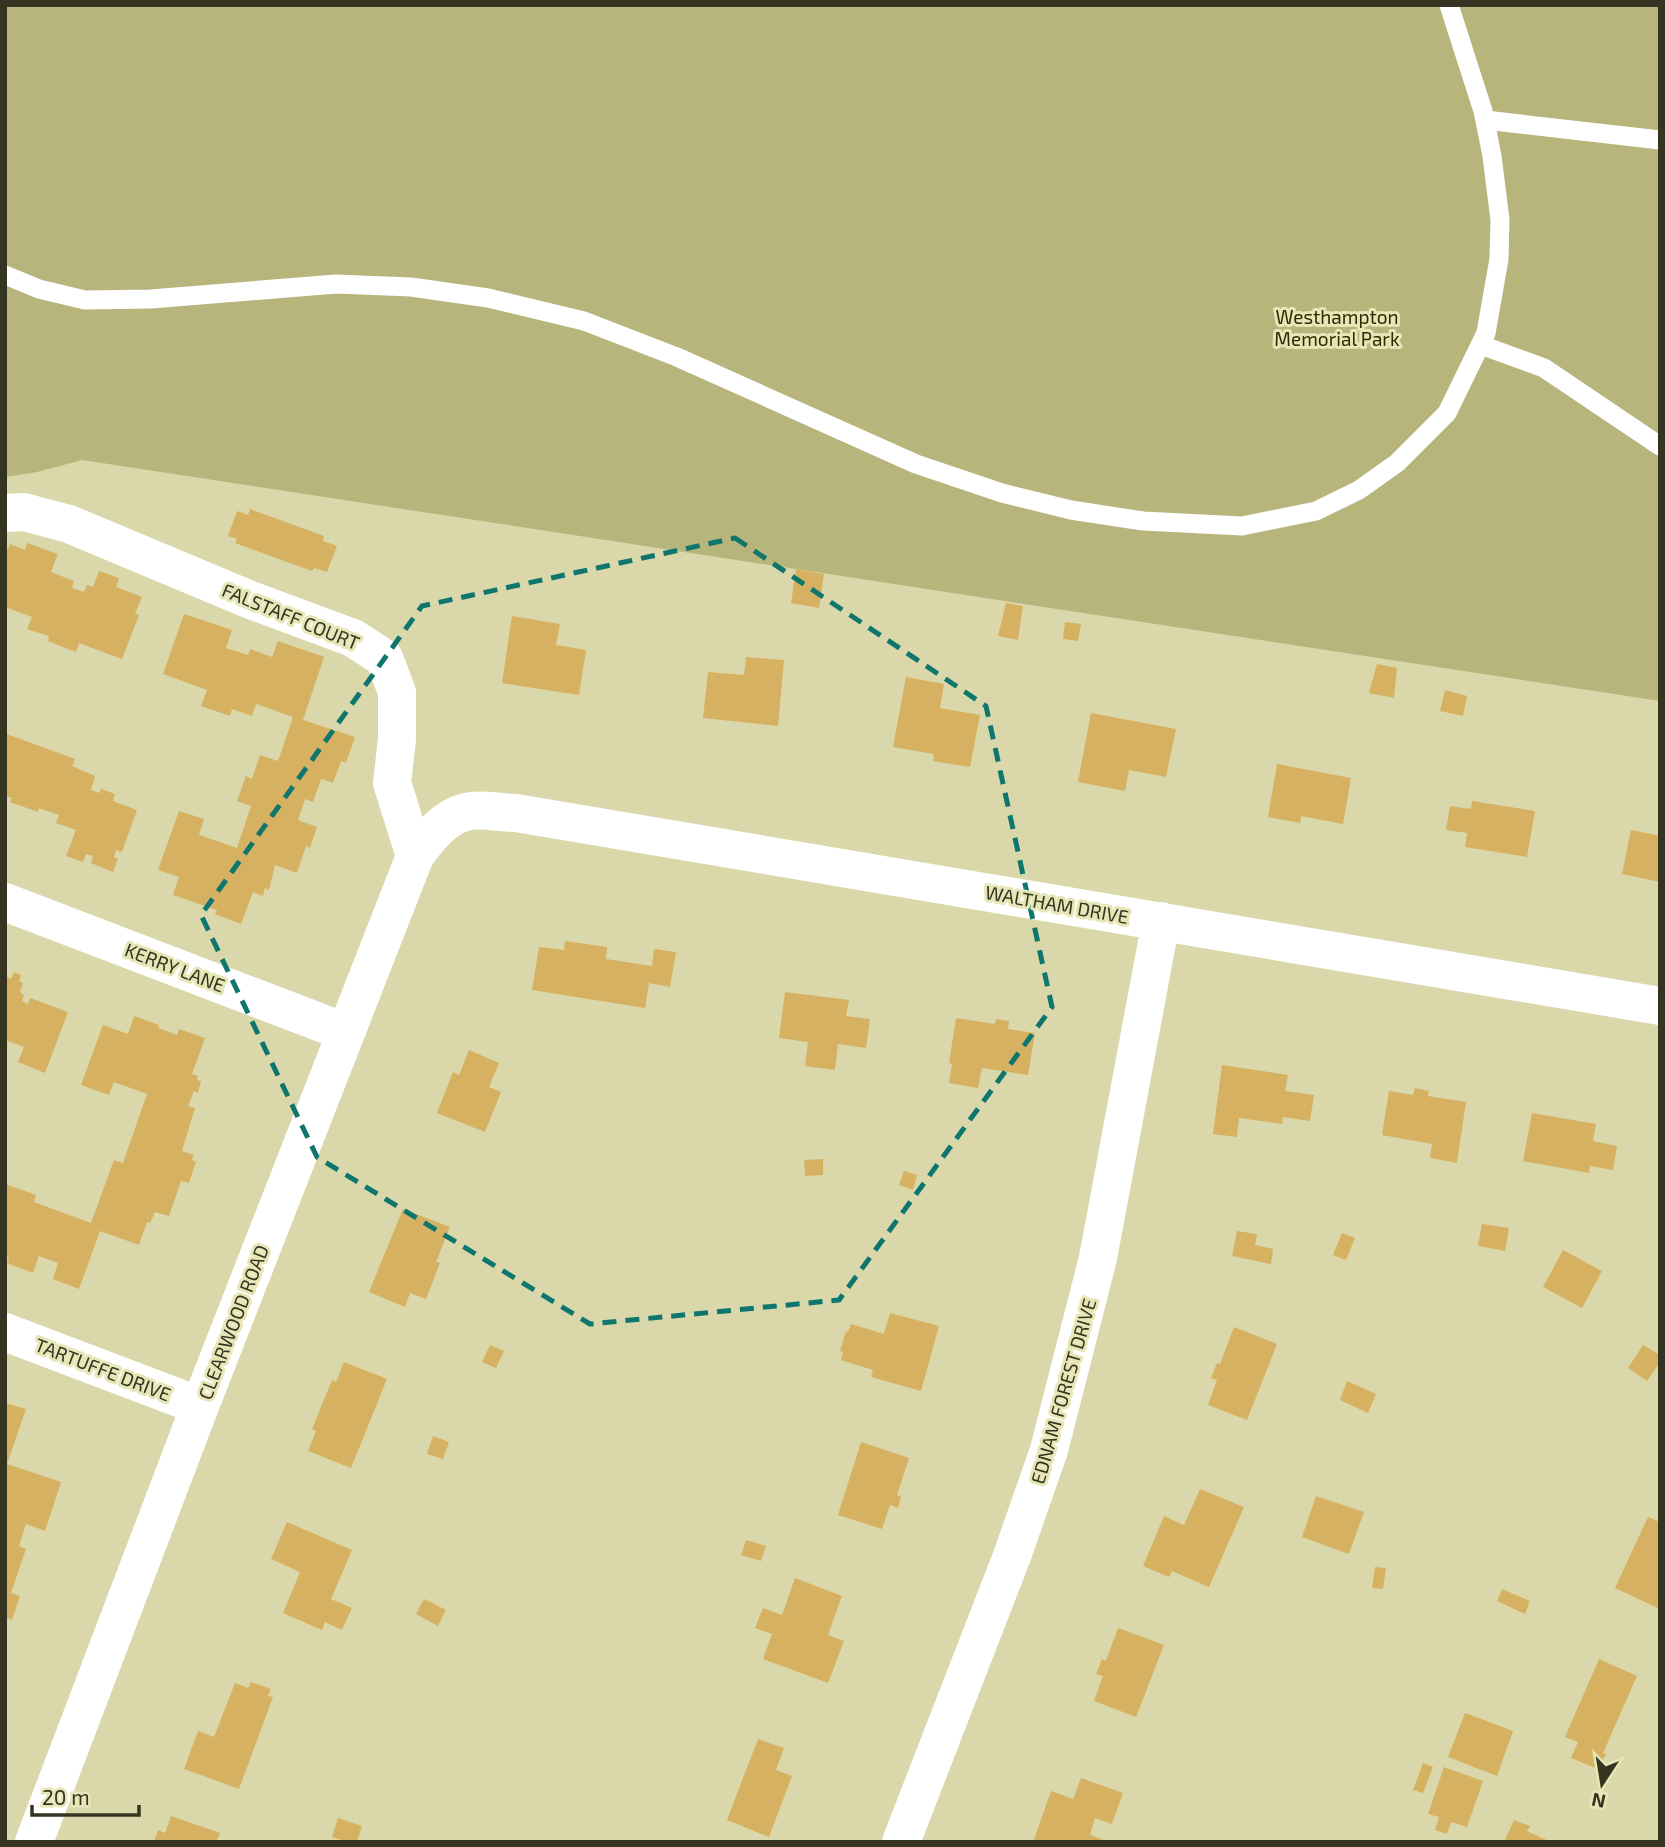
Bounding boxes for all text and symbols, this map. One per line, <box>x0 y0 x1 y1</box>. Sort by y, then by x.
park label: Westhampton Memorial Park <box>1274 305 1400 350</box>
street label: FALSTAFF COURT <box>219 578 363 654</box>
street label: WALTHAM DRIVE <box>983 880 1131 928</box>
street label: KERRY LANE <box>122 937 228 997</box>
street label: CLEARWOOD ROAD <box>193 1241 273 1403</box>
street label: EDNAM FOREST DRIVE <box>1026 1296 1100 1486</box>
street label: TARTUFFE DRIVE <box>32 1332 174 1406</box>
north arrow <box>1567 1749 1637 1819</box>
scale bar <box>32 1773 138 1817</box>
text: 20 m <box>42 1784 90 1809</box>
text: N <box>1589 1788 1607 1814</box>

